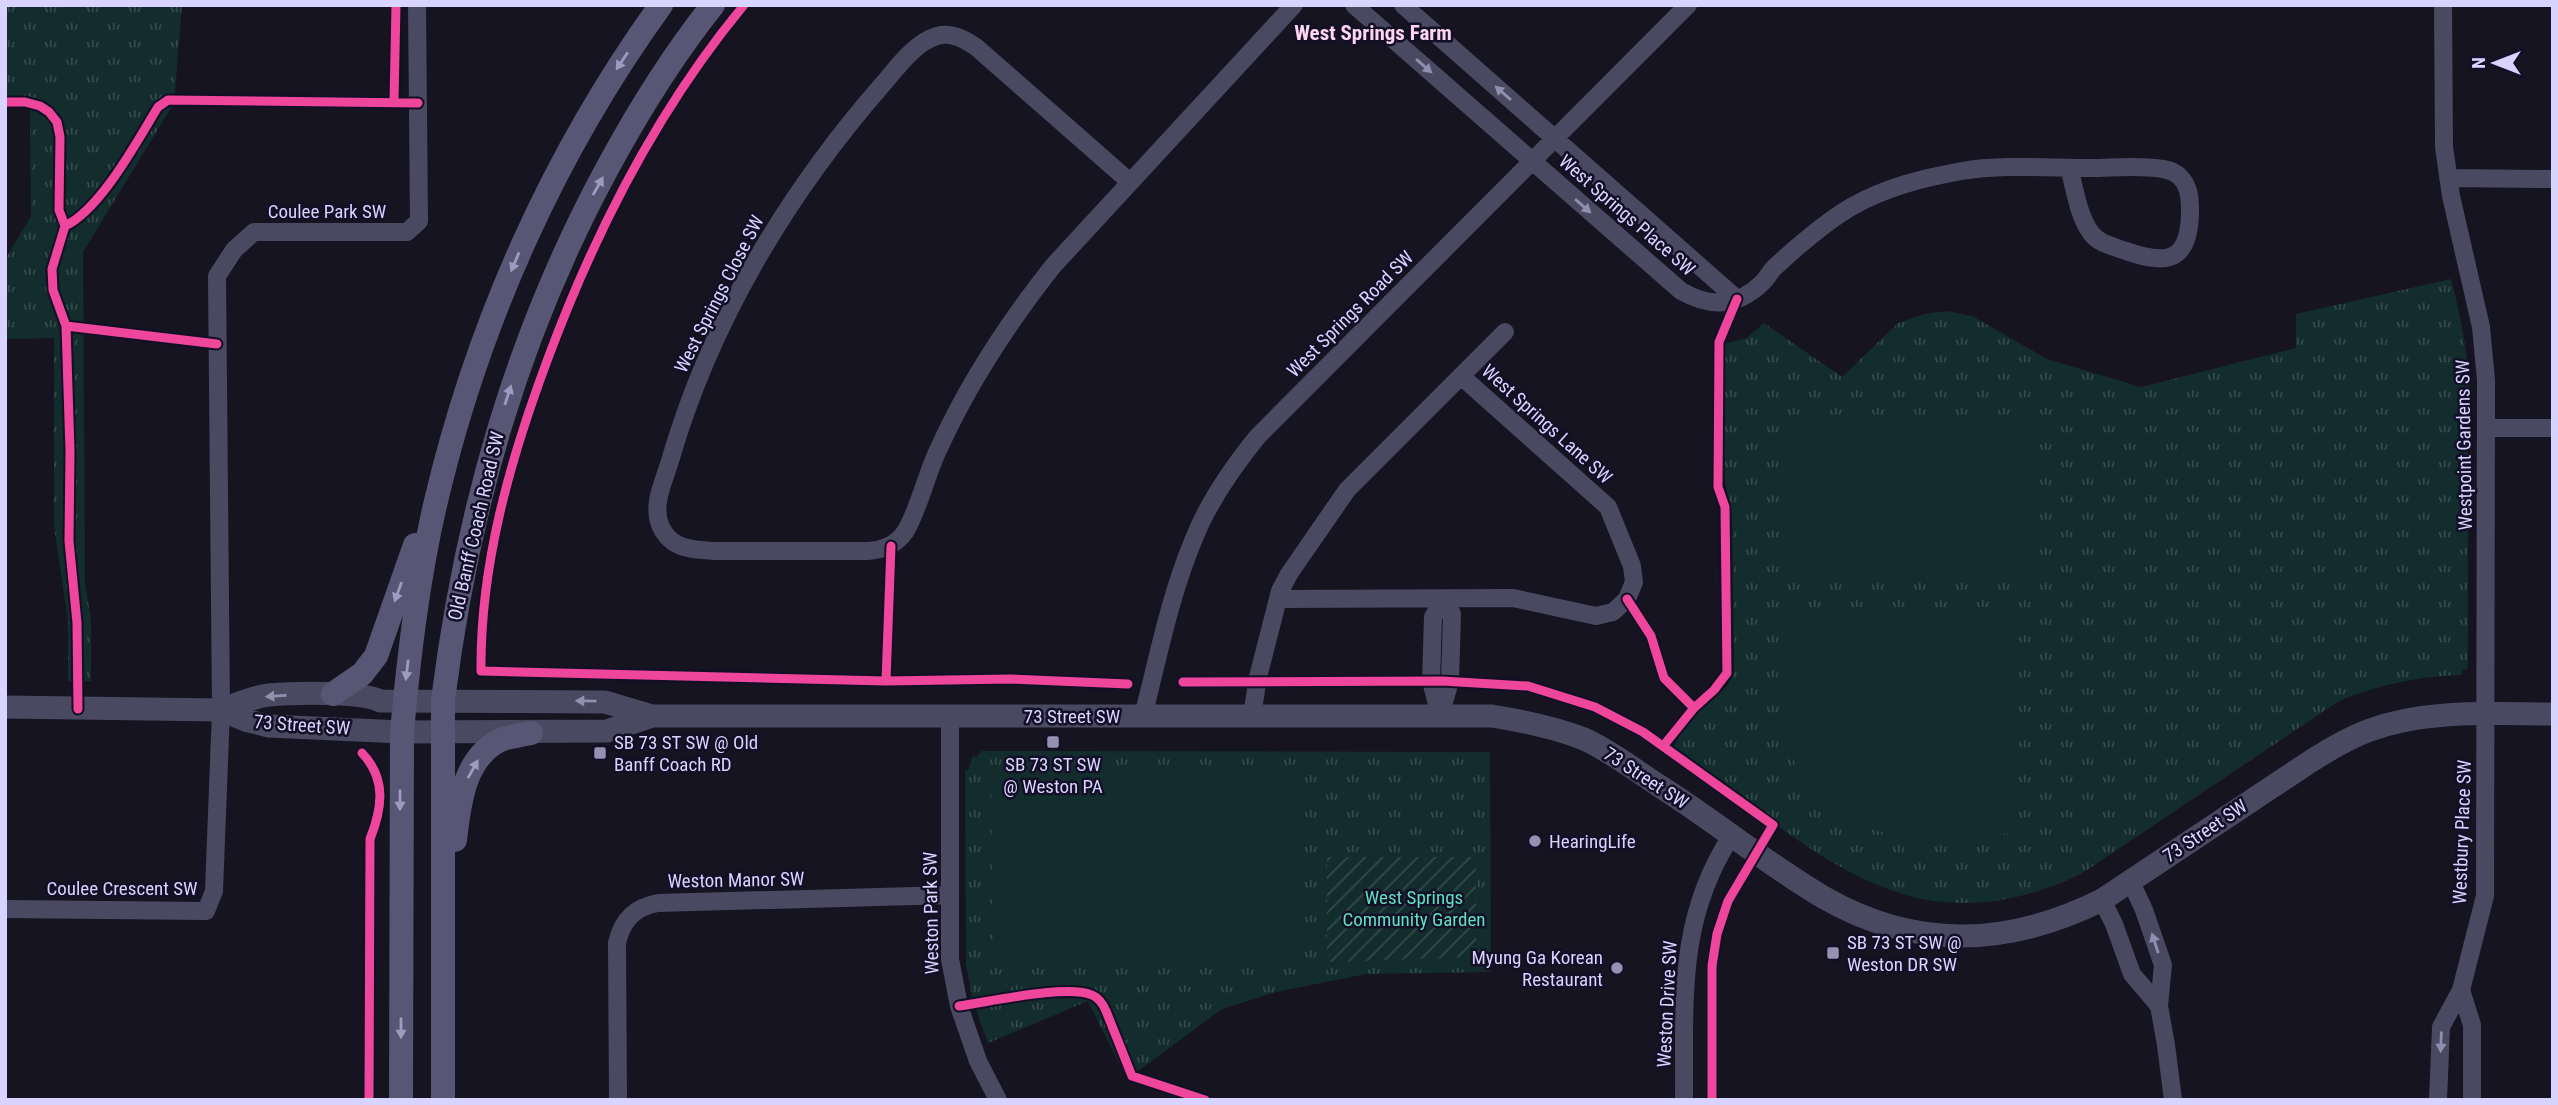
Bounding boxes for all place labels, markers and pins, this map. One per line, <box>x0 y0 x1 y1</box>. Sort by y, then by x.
place label: SB 73 ST SW @ Old Banff Coach RD <box>614 731 758 776</box>
marker: SB 73 ST SW @ Weston PA <box>1045 734 1061 750</box>
marker: SB 73 ST SW @ Old Banff Coach RD <box>592 745 608 761</box>
place label: SB 73 ST SW @ Weston PA <box>1003 753 1103 798</box>
place label: HearingLife <box>1549 830 1636 853</box>
marker: HearingLife <box>1527 833 1543 849</box>
place label: SB 73 ST SW @ Weston DR SW <box>1847 931 1962 976</box>
marker: SB 73 ST SW @ Weston DR SW <box>1825 945 1841 961</box>
place label: Myung Ga Korean Restaurant <box>1471 946 1603 991</box>
marker: Myung Ga Korean Restaurant <box>1609 960 1625 976</box>

